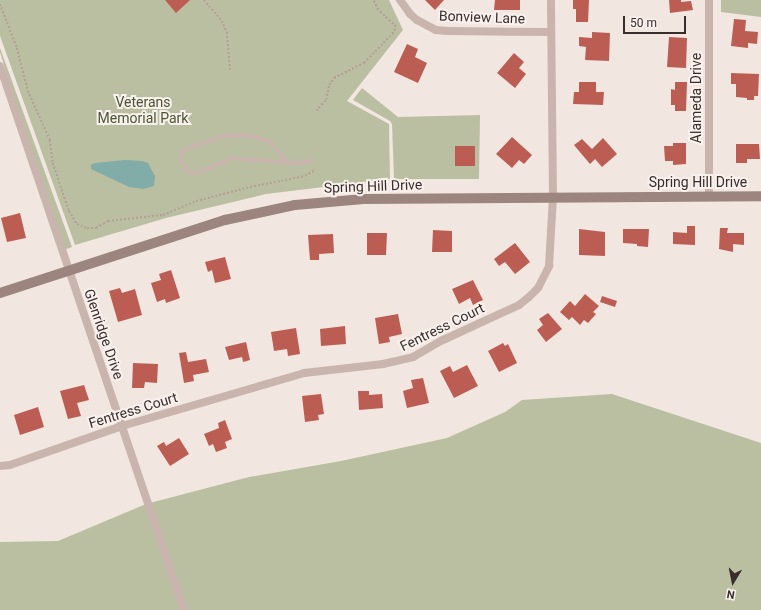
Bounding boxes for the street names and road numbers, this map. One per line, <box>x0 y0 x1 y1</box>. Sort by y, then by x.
street label: Bonview Lane <box>439 7 525 27</box>
street label: Alameda Drive <box>688 53 704 143</box>
street label: Spring Hill Drive <box>649 174 747 190</box>
street label: Spring Hill Drive <box>323 176 423 196</box>
street label: Glenridge Drive <box>81 287 127 381</box>
street label: Fentress Court <box>397 299 487 355</box>
street label: Fentress Court <box>87 389 179 431</box>

